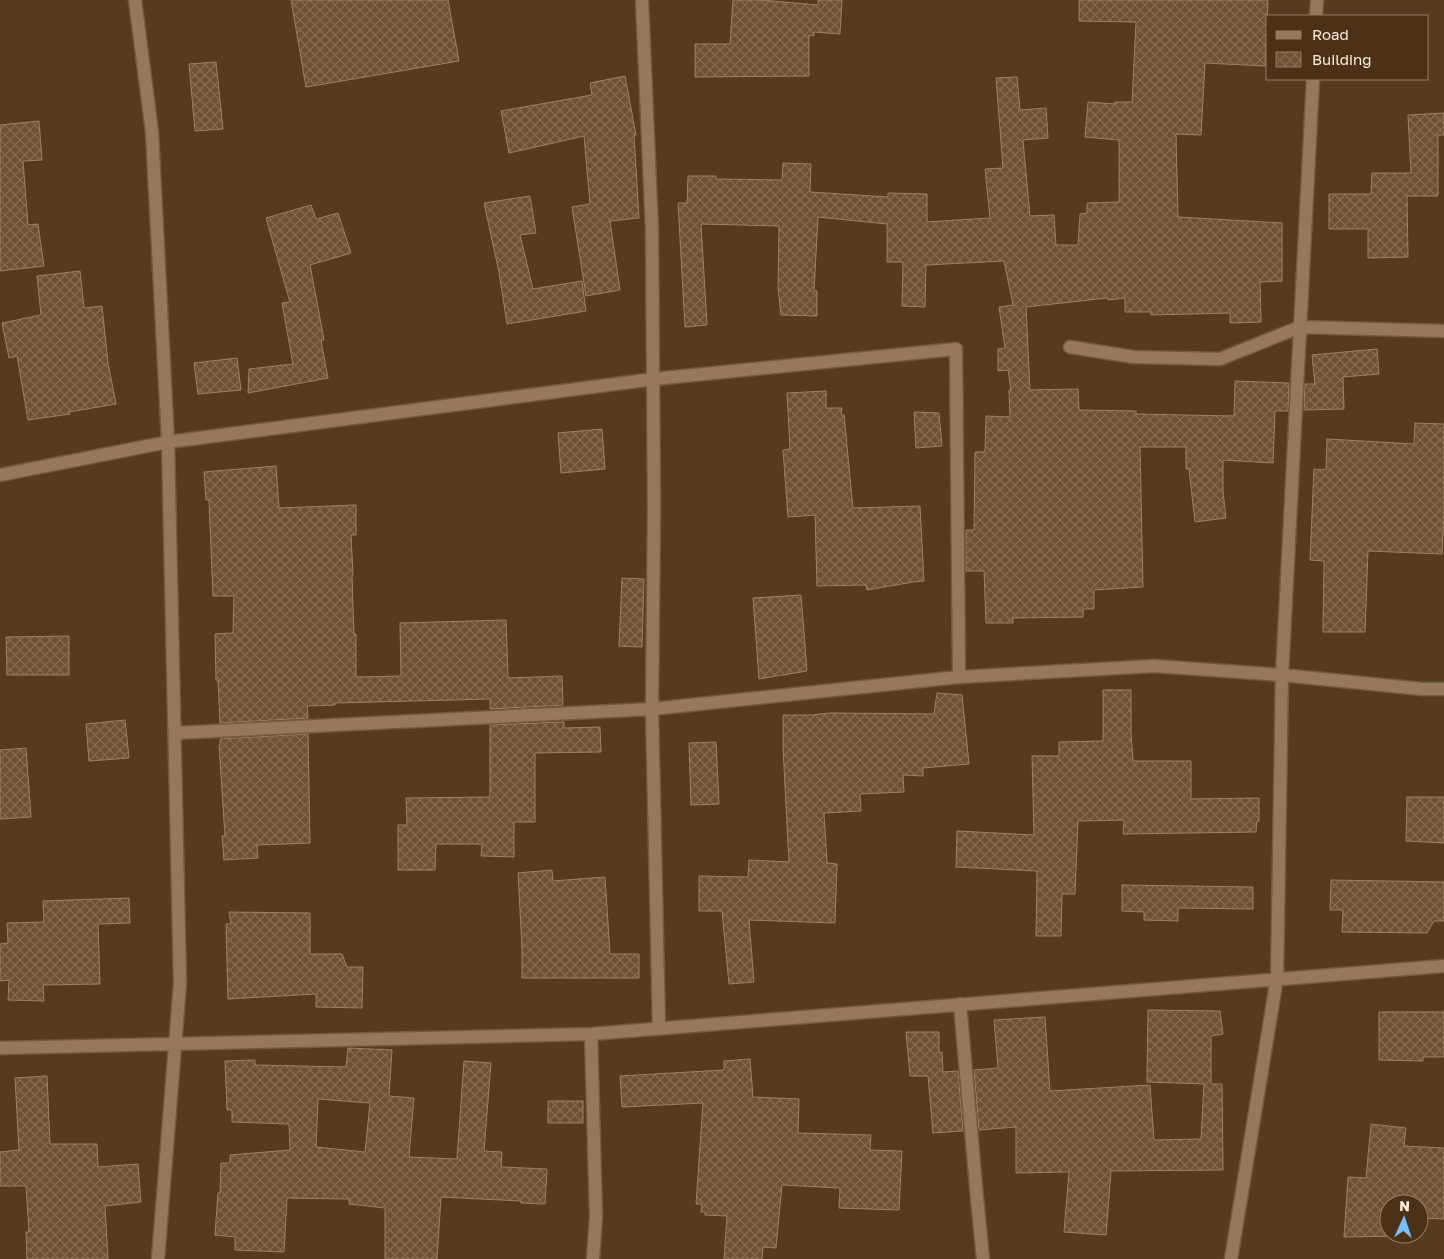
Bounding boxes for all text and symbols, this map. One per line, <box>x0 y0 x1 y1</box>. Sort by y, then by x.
legend <box>1266 15 1429 80</box>
text: Road <box>1312 25 1349 43</box>
text: Building <box>1312 50 1372 68</box>
north arrow <box>1379 1194 1429 1244</box>
text: N <box>1399 1197 1410 1214</box>

